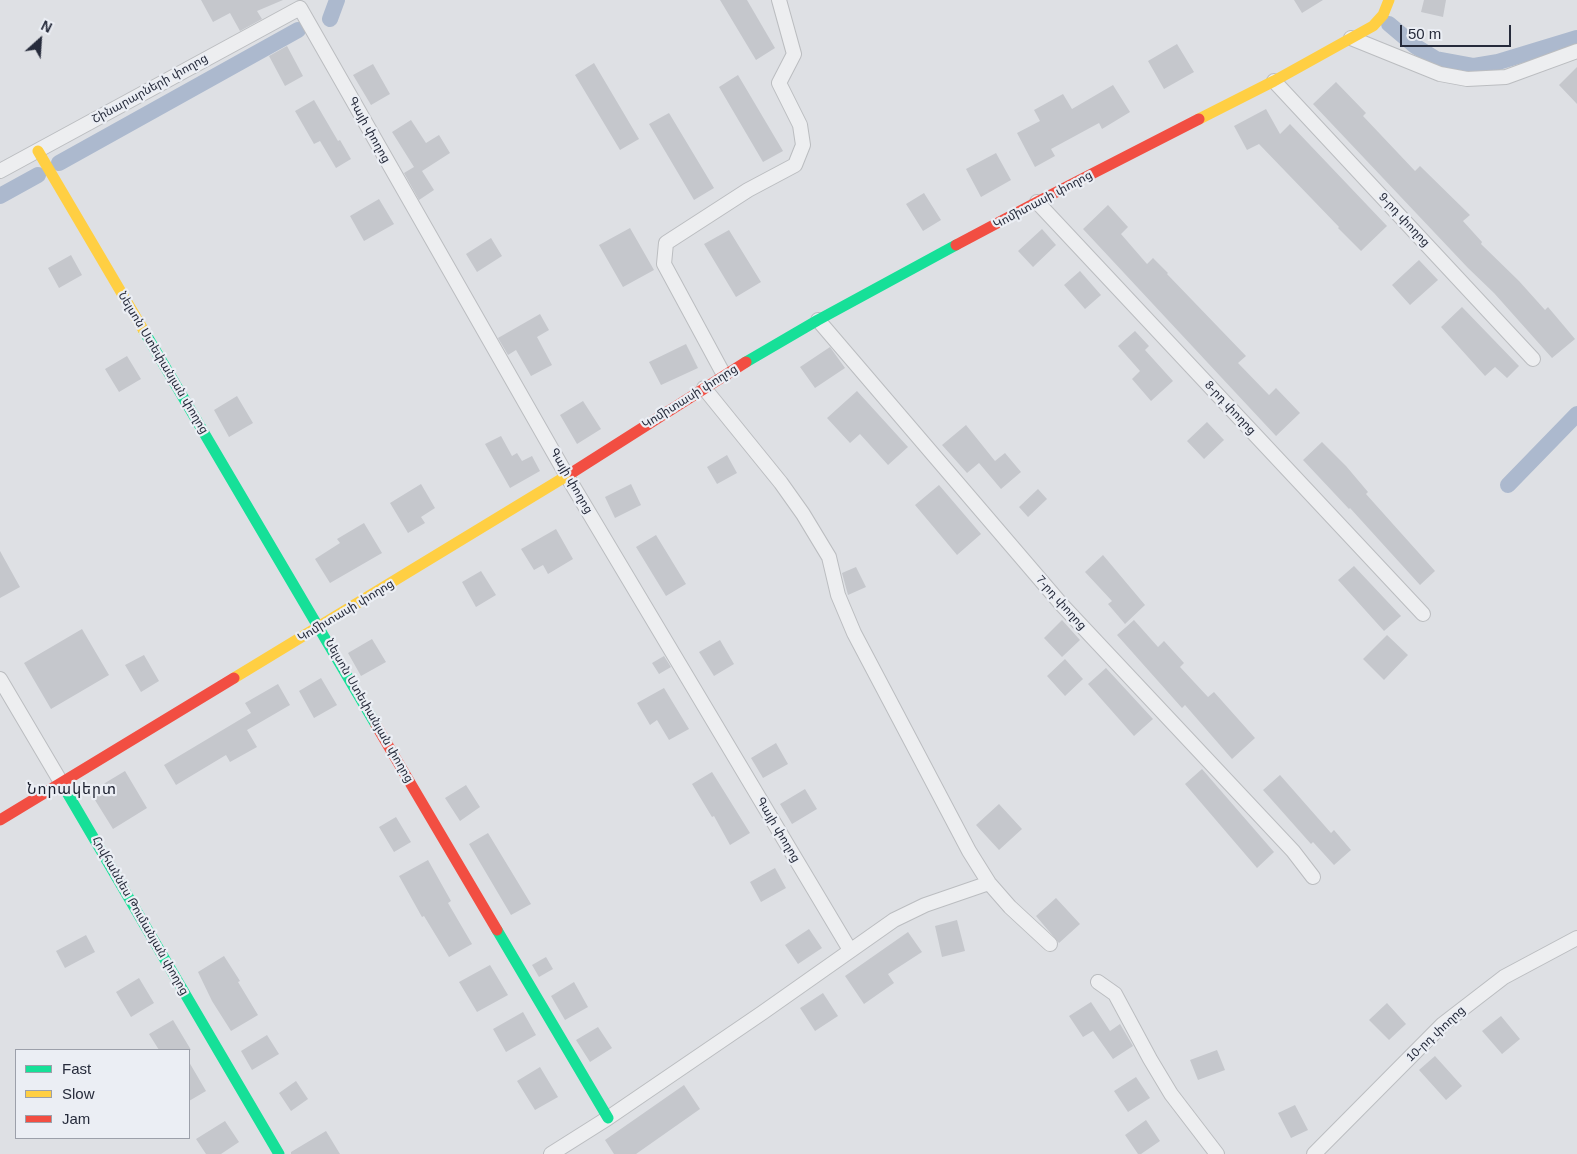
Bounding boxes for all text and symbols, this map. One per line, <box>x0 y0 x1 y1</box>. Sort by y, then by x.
north arrow <box>15 15 65 65</box>
scale bar <box>1402 15 1513 47</box>
text: N <box>39 17 55 36</box>
text: 50 m <box>1408 25 1441 42</box>
street label: Շինարարների փողոց <box>90 51 210 127</box>
street label: Գայի փողոց <box>345 94 393 166</box>
street label: Կոմիտասի փողոց <box>991 168 1095 232</box>
street label: 9-րդ փողոց <box>1375 190 1433 250</box>
street label: Նելսոն Ստեփանյան փողոց <box>115 289 211 437</box>
street label: Կոմիտասի փողոց <box>640 362 740 432</box>
street label: 8-րդ փողոց <box>1201 378 1259 438</box>
street label: Գայի փողոց <box>546 446 596 516</box>
street label: 7-րդ փողոց <box>1033 573 1089 633</box>
street label: Կոմիտասի փողոց <box>295 577 397 645</box>
street label: Նելսոն Ստեփանյան փողոց <box>322 637 416 785</box>
district label: Նորակերտ <box>26 781 118 799</box>
street label: Գայի փողոց <box>753 795 803 865</box>
street label: Հովհաննես Թումանյան փողոց <box>89 834 191 998</box>
street label: 10-րդ փողոց <box>1404 1003 1468 1065</box>
legend <box>15 1049 190 1139</box>
text: Fast <box>62 1060 91 1077</box>
text: Slow <box>62 1085 95 1102</box>
text: Jam <box>62 1110 90 1127</box>

